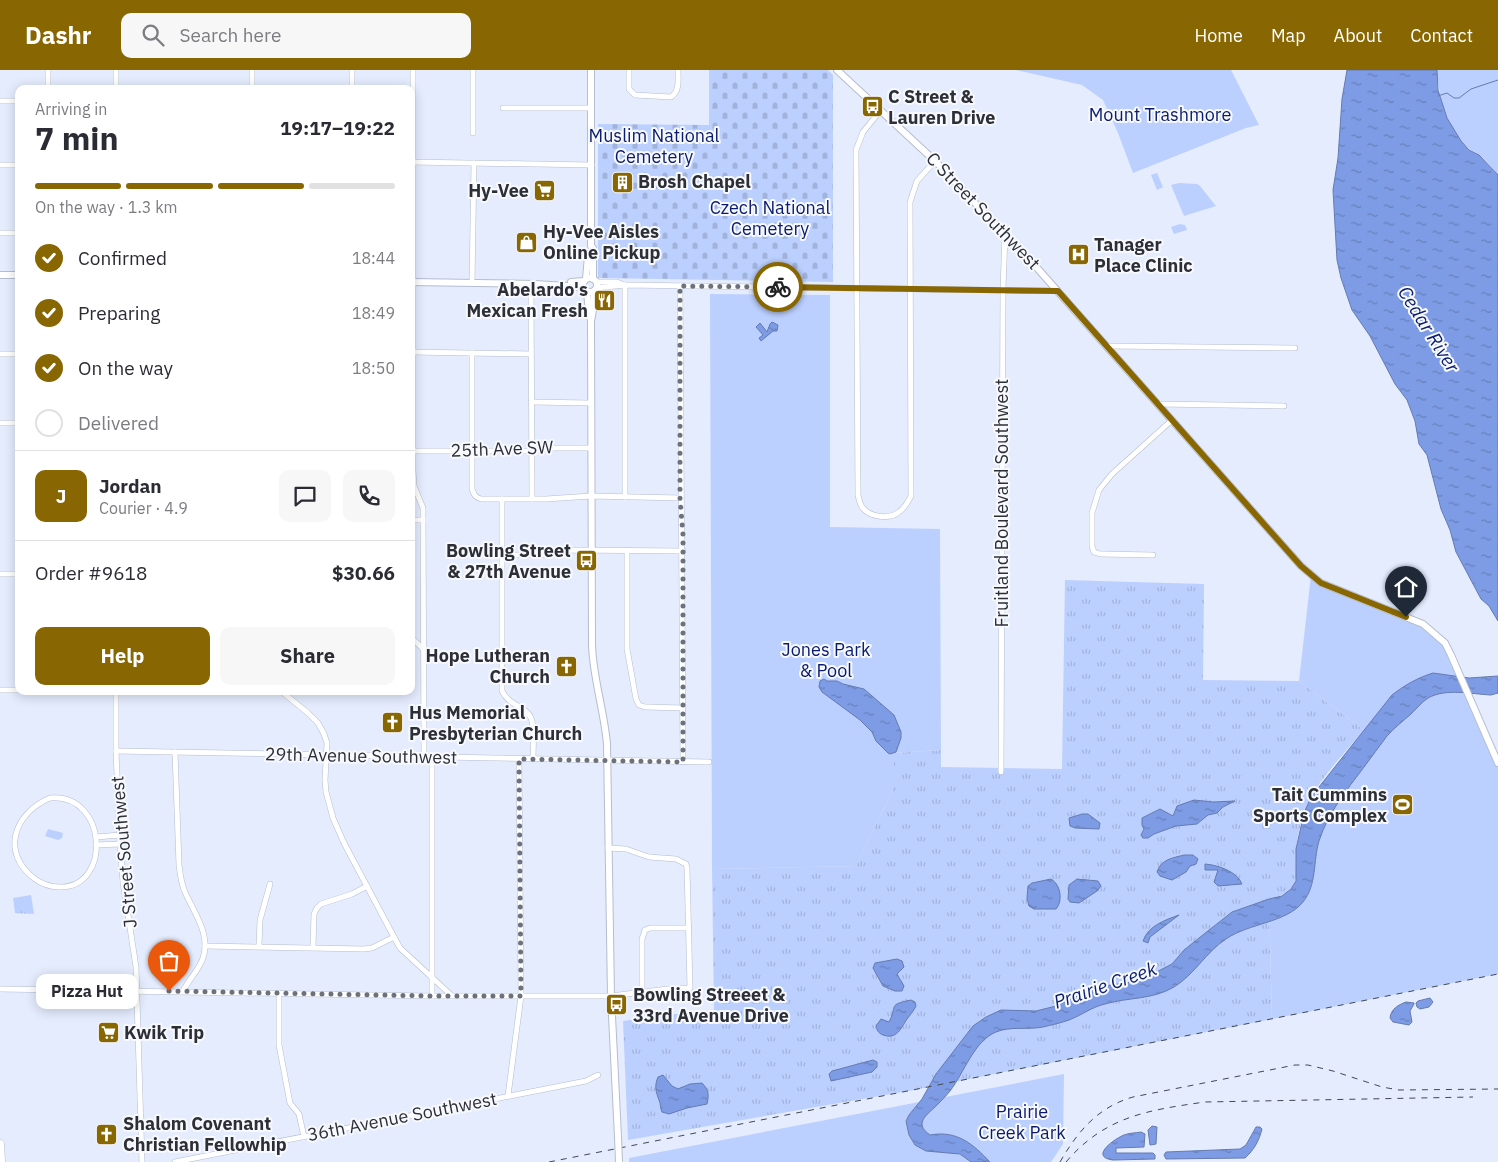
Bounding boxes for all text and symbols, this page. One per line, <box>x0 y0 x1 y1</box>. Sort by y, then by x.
search box <box>121 13 471 58</box>
text: Dashr <box>25 19 91 51</box>
icon: search <box>139 21 167 49</box>
text: Search here <box>179 23 281 47</box>
text: Home <box>1195 24 1243 47</box>
text: Map <box>1271 24 1306 47</box>
text: About <box>1334 24 1382 47</box>
text: Contact <box>1410 24 1473 47</box>
place label: C Street & Lauren Drive <box>888 85 995 129</box>
bus stop icon: C Street & Lauren Drive <box>860 95 884 119</box>
text: Arriving in <box>35 99 107 119</box>
park label: Mount Trashmore <box>1089 103 1231 126</box>
text: 19:17–19:22 <box>280 116 395 140</box>
text: 7 min <box>35 117 119 159</box>
park label: Muslim National Cemetery <box>589 124 720 168</box>
street label: C Street Southwest <box>921 147 1045 274</box>
building icon: Brosh Chapel <box>610 170 634 194</box>
place label: Brosh Chapel <box>638 170 751 193</box>
place label: Hy-Vee <box>468 179 529 202</box>
supermarket icon: Hy-Vee <box>533 179 557 203</box>
park label: Czech National Cemetery <box>710 196 830 240</box>
text: On the way · 1.3 km <box>35 197 178 217</box>
place label: Hy-Vee Aisles Online Pickup <box>543 220 660 264</box>
shop icon: Hy-Vee Aisles Online Pickup <box>515 230 539 254</box>
place label: Tanager Place Clinic <box>1094 233 1193 277</box>
hospital icon: Tanager Place Clinic <box>1066 243 1090 267</box>
icon: check <box>35 244 63 272</box>
text: Confirmed <box>78 246 167 270</box>
text: 18:44 <box>352 248 395 268</box>
courier <box>753 262 803 312</box>
icon: bike <box>764 273 792 301</box>
place label: Abelardo's Mexican Fresh <box>467 278 588 322</box>
water label: Cedar River <box>1393 281 1466 378</box>
restaurant icon: Abelardo's Mexican Fresh <box>592 288 616 312</box>
icon: check <box>35 299 63 327</box>
text: Preparing <box>78 301 160 325</box>
text: 18:49 <box>352 303 395 323</box>
icon: check <box>35 354 63 382</box>
text: On the way <box>78 356 173 380</box>
text: 18:50 <box>352 358 395 378</box>
street label: Fruitland Boulevard Southwest <box>990 379 1013 627</box>
text: Delivered <box>78 411 159 435</box>
street label: 25th Ave SW <box>450 435 554 462</box>
button: chat <box>279 470 331 522</box>
button: phone <box>343 470 395 522</box>
text: Jordan <box>99 474 162 498</box>
text: J <box>56 484 66 508</box>
text: Courier · 4.9 <box>99 498 188 518</box>
place label: Bowling Street & 27th Avenue <box>446 539 571 583</box>
bus stop icon: Bowling Street & 27th Avenue <box>575 549 599 573</box>
text: Order #9618 <box>35 561 147 585</box>
text: $30.66 <box>332 561 395 585</box>
pin <box>1385 566 1427 617</box>
icon: home <box>1392 573 1420 601</box>
button: Help <box>35 627 210 685</box>
button: Share <box>220 627 395 685</box>
park label: Jones Park & Pool <box>782 638 871 682</box>
place label: Hope Lutheran Church <box>426 644 550 688</box>
church icon: Hope Lutheran Church <box>554 654 578 678</box>
place label: Hus Memorial Presbyterian Church <box>409 701 582 745</box>
church icon: Hus Memorial Presbyterian Church <box>381 711 405 735</box>
street label: 29th Avenue Southwest <box>265 742 457 769</box>
street label: J Street Southwest <box>105 775 142 929</box>
place label: Tait Cummins Sports Complex <box>1253 783 1387 827</box>
sports icon: Tait Cummins Sports Complex <box>1391 793 1415 817</box>
pin <box>148 940 190 991</box>
icon: bag <box>155 947 183 975</box>
water label: Prairie Creek <box>1050 956 1161 1014</box>
callout: Pizza Hut <box>36 974 139 1008</box>
text: Pizza Hut <box>51 981 123 1001</box>
place label: Bowling Streeet & 33rd Avenue Drive <box>633 983 789 1027</box>
bus stop icon: Bowling Streeet & 33rd Avenue Drive <box>605 993 629 1017</box>
supermarket icon: Kwik Trip <box>96 1021 120 1045</box>
place label: Kwik Trip <box>124 1021 204 1044</box>
street label: 36th Avenue Southwest <box>305 1087 499 1146</box>
park label: Prairie Creek Park <box>978 1100 1066 1144</box>
place label: Shalom Covenant Christian Fellowhip <box>123 1112 287 1156</box>
church icon: Shalom Covenant Christian Fellowhip <box>95 1122 119 1146</box>

